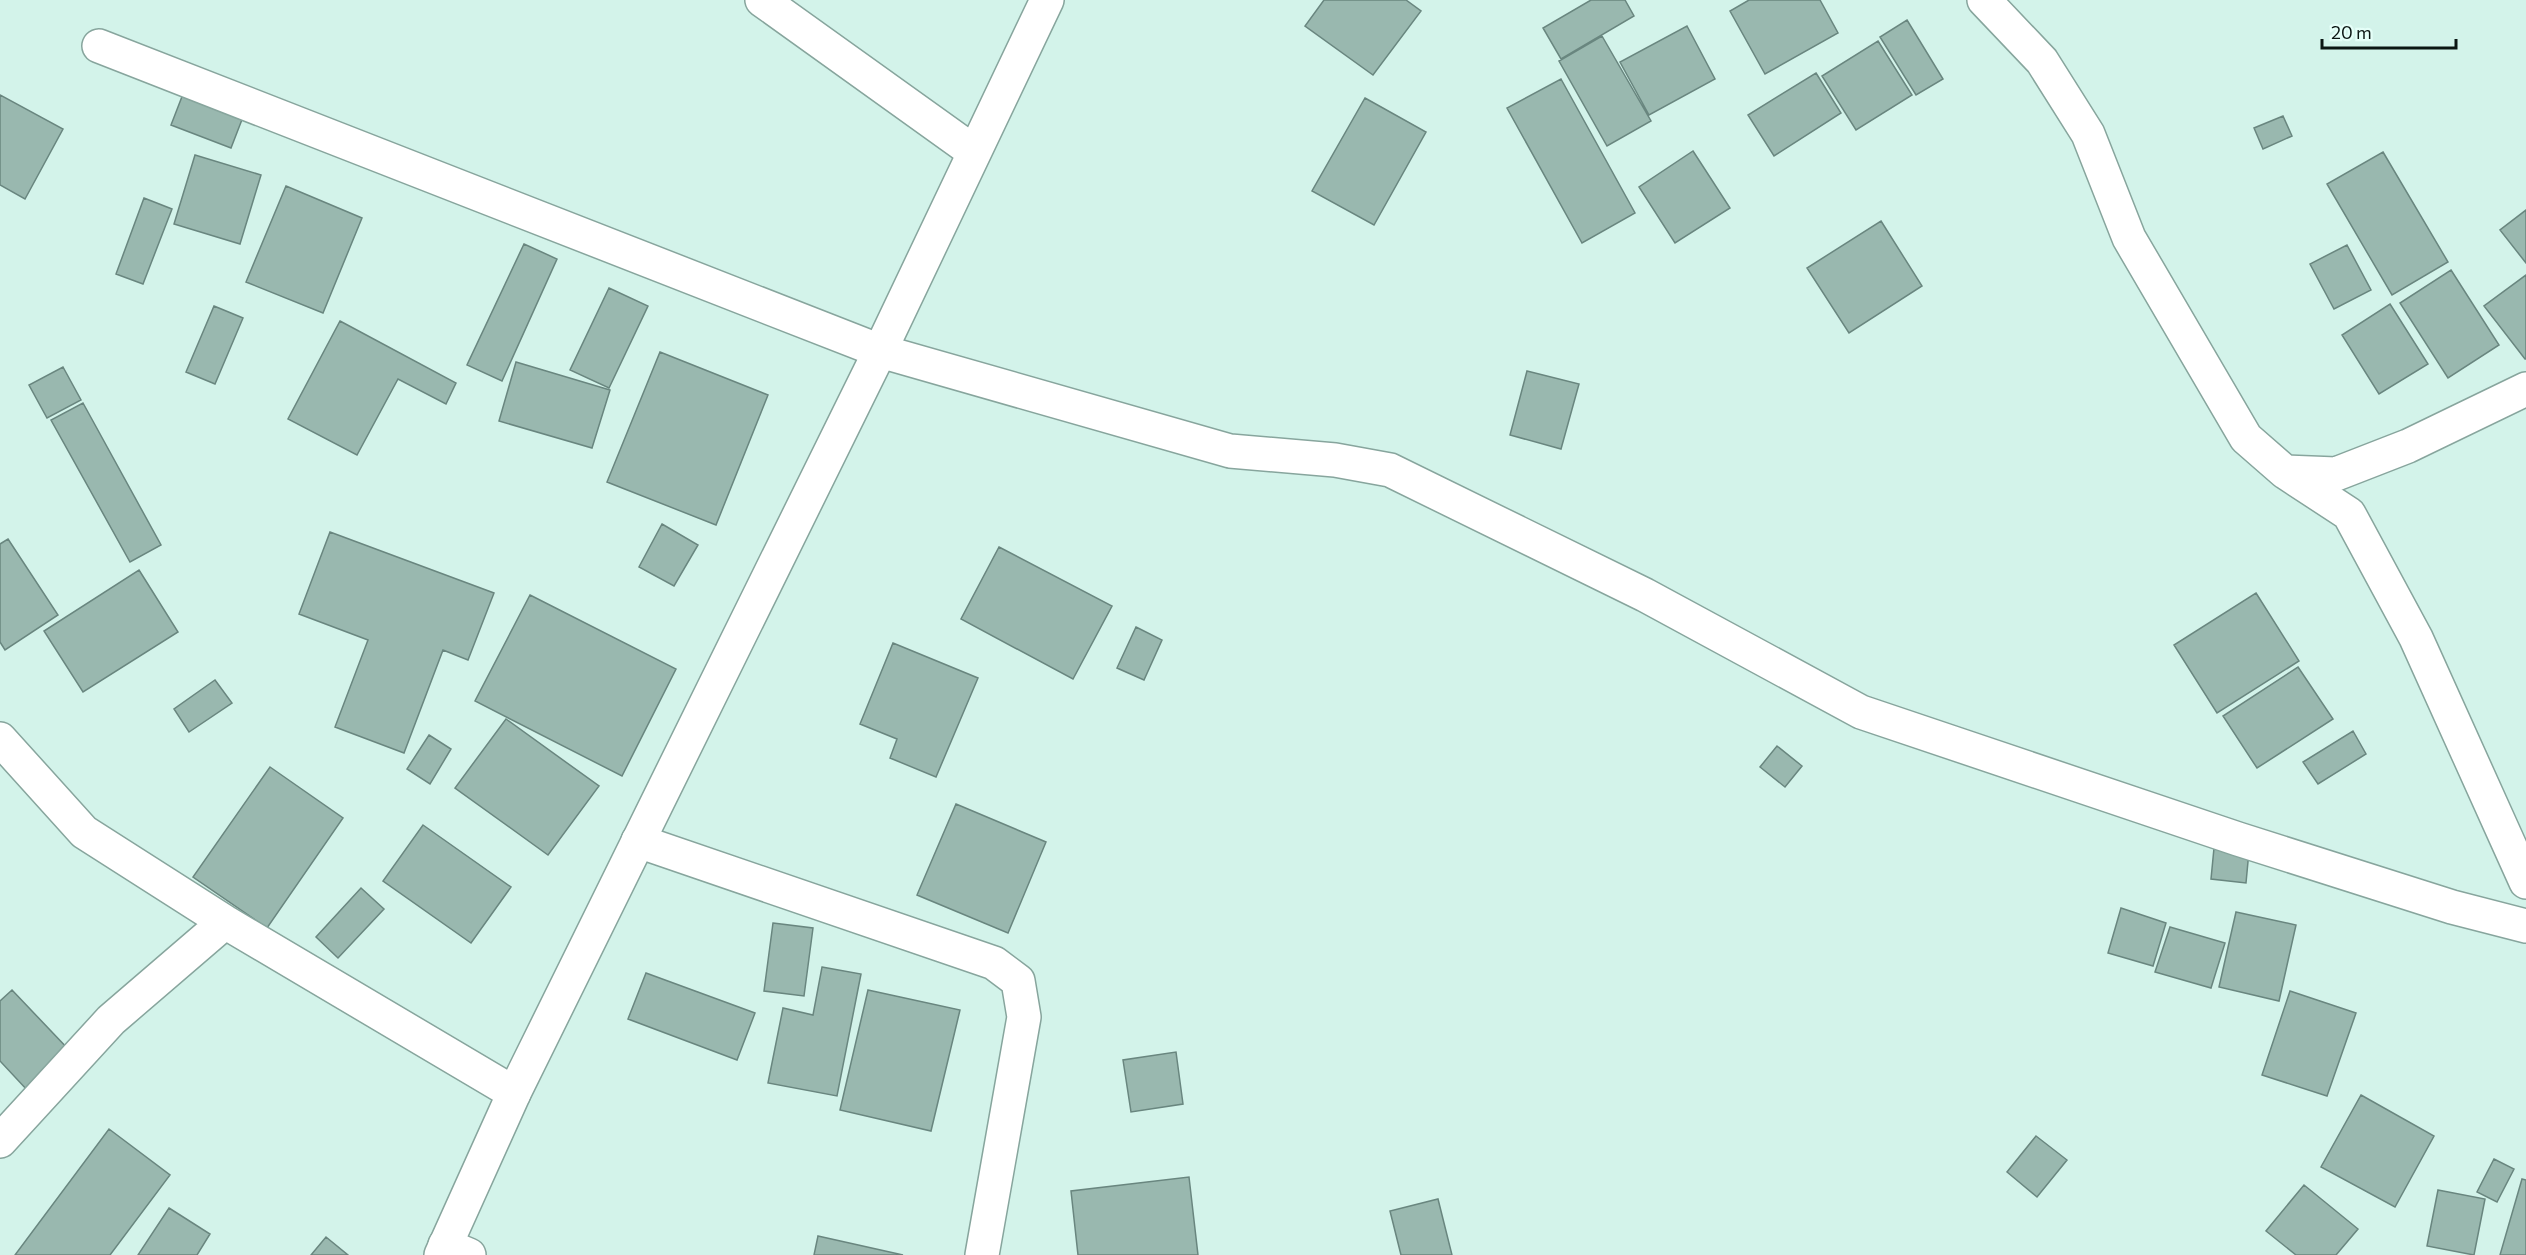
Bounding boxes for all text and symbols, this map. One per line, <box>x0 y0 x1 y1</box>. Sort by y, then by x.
scale bar <box>2322 12 2456 50</box>
text: 20 m <box>2331 21 2372 43</box>

